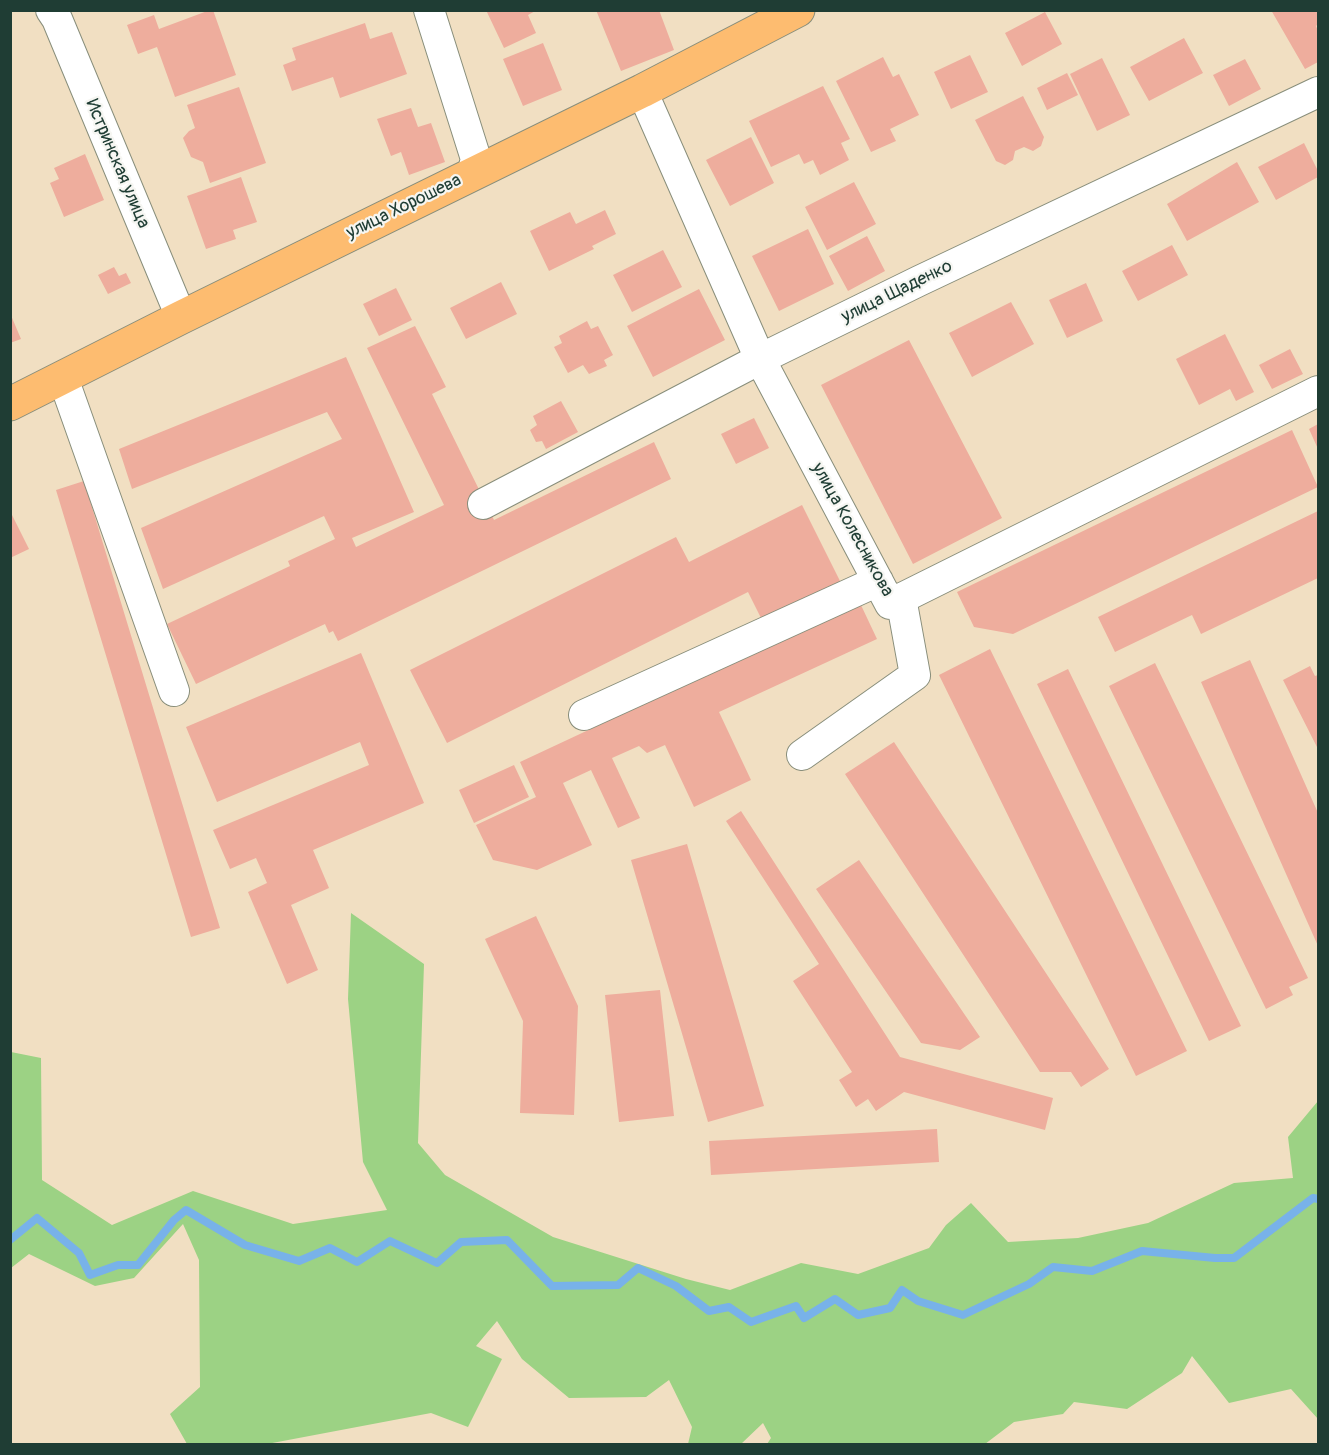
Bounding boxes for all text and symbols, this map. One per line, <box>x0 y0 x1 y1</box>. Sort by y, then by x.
street label: Истринская улица <box>80 96 154 232</box>
street label: улица Хорошева <box>343 170 465 244</box>
street label: улица Щаденко <box>838 256 956 328</box>
street label: улица Колесникова <box>806 459 898 601</box>

